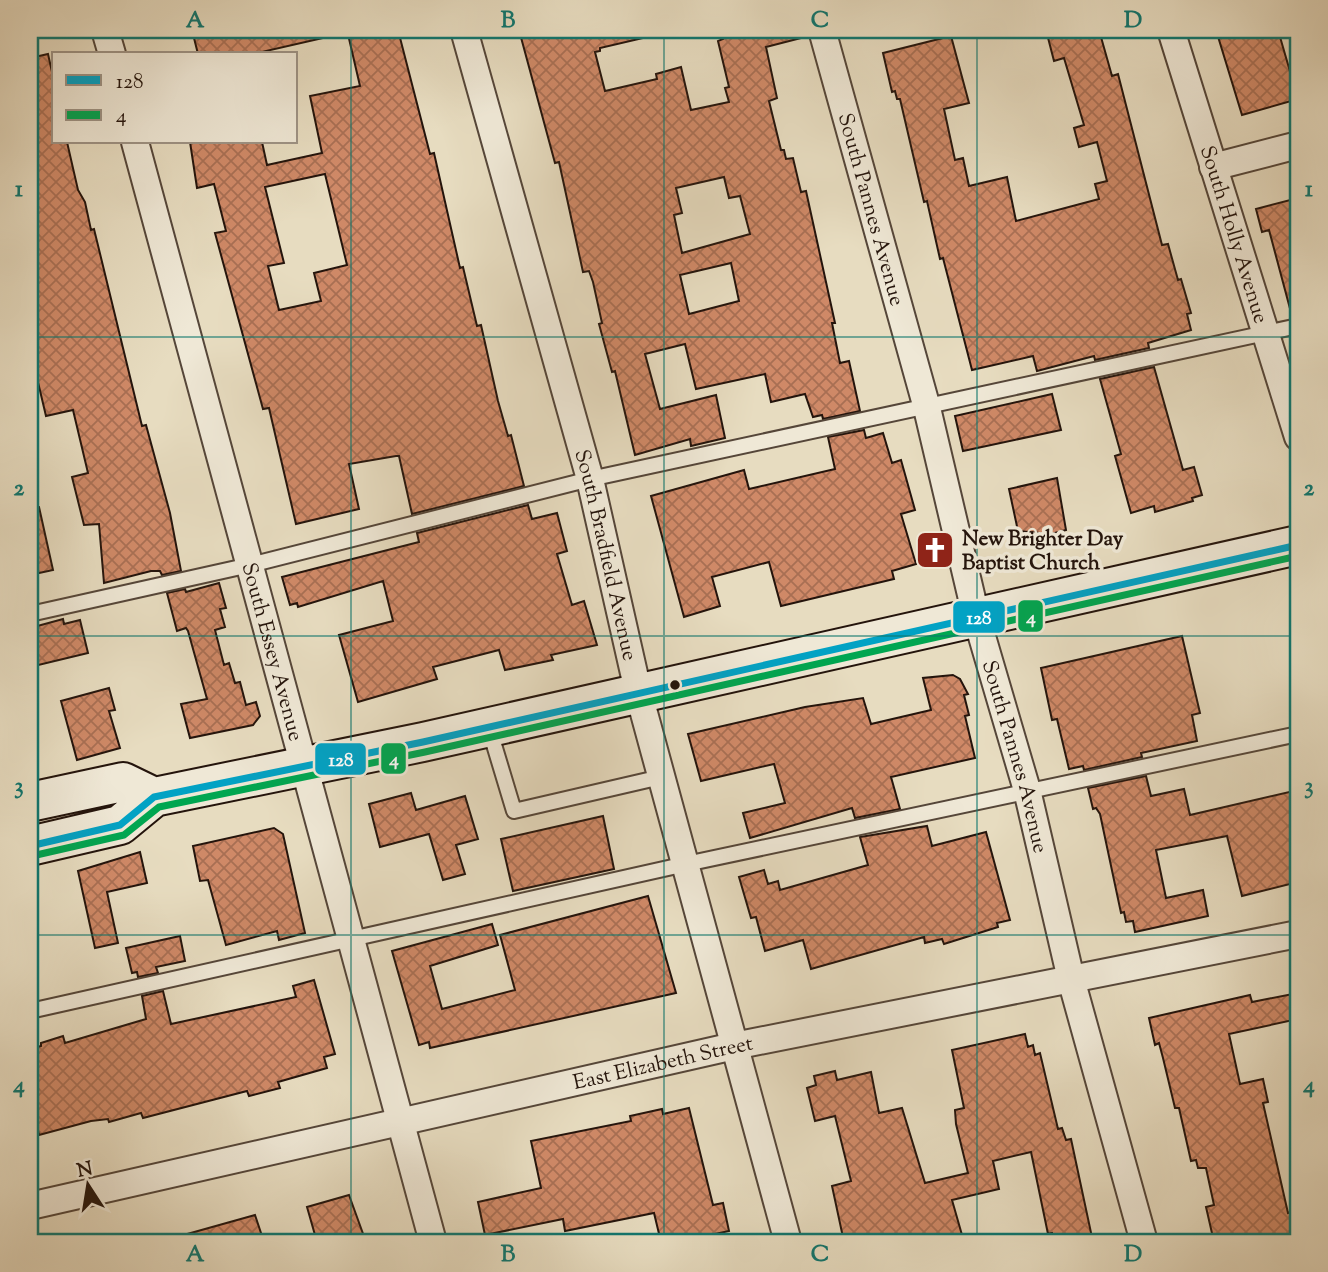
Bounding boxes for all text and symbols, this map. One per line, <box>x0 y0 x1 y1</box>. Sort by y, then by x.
text: A <box>186 5 205 38</box>
text: B <box>501 5 516 38</box>
text: C <box>811 5 829 38</box>
text: D <box>1124 5 1142 38</box>
legend <box>52 52 298 144</box>
text: 128 <box>116 68 143 98</box>
text: 4 <box>116 102 127 132</box>
street label: South Pannes Avenue <box>829 110 911 310</box>
street label: South Holly Avenue <box>1191 142 1275 328</box>
text: 1 <box>15 174 23 207</box>
text: 1 <box>1305 174 1313 207</box>
street label: South Bradfield Avenue <box>565 446 644 664</box>
text: 2 <box>14 473 25 506</box>
text: 2 <box>1304 473 1315 506</box>
place label: New Brighter Day Baptist Church <box>962 525 1124 579</box>
church icon: New Brighter Day Baptist Church <box>914 529 956 571</box>
street label: South Essey Avenue <box>233 559 310 745</box>
line badge: 4 <box>1017 599 1044 633</box>
line badge: 128 <box>952 600 1006 634</box>
text: 4 <box>1025 605 1036 632</box>
text: 128 <box>967 606 992 633</box>
street label: South Pannes Avenue <box>973 657 1054 856</box>
unlabelled marker <box>668 678 682 692</box>
line badge: 128 <box>314 742 367 776</box>
line badge: 4 <box>380 742 407 775</box>
text: 4 <box>388 747 399 774</box>
text: 128 <box>329 748 354 775</box>
text: 3 <box>14 771 24 804</box>
text: 3 <box>1304 771 1314 804</box>
street label: East Elizabeth Street <box>570 1030 756 1099</box>
text: 4 <box>12 1070 25 1103</box>
text: 4 <box>1302 1070 1315 1103</box>
north arrow <box>52 1150 122 1220</box>
text: N <box>75 1156 95 1186</box>
text: A <box>186 1239 205 1272</box>
text: B <box>501 1239 516 1272</box>
text: C <box>811 1239 829 1272</box>
text: D <box>1124 1239 1142 1272</box>

